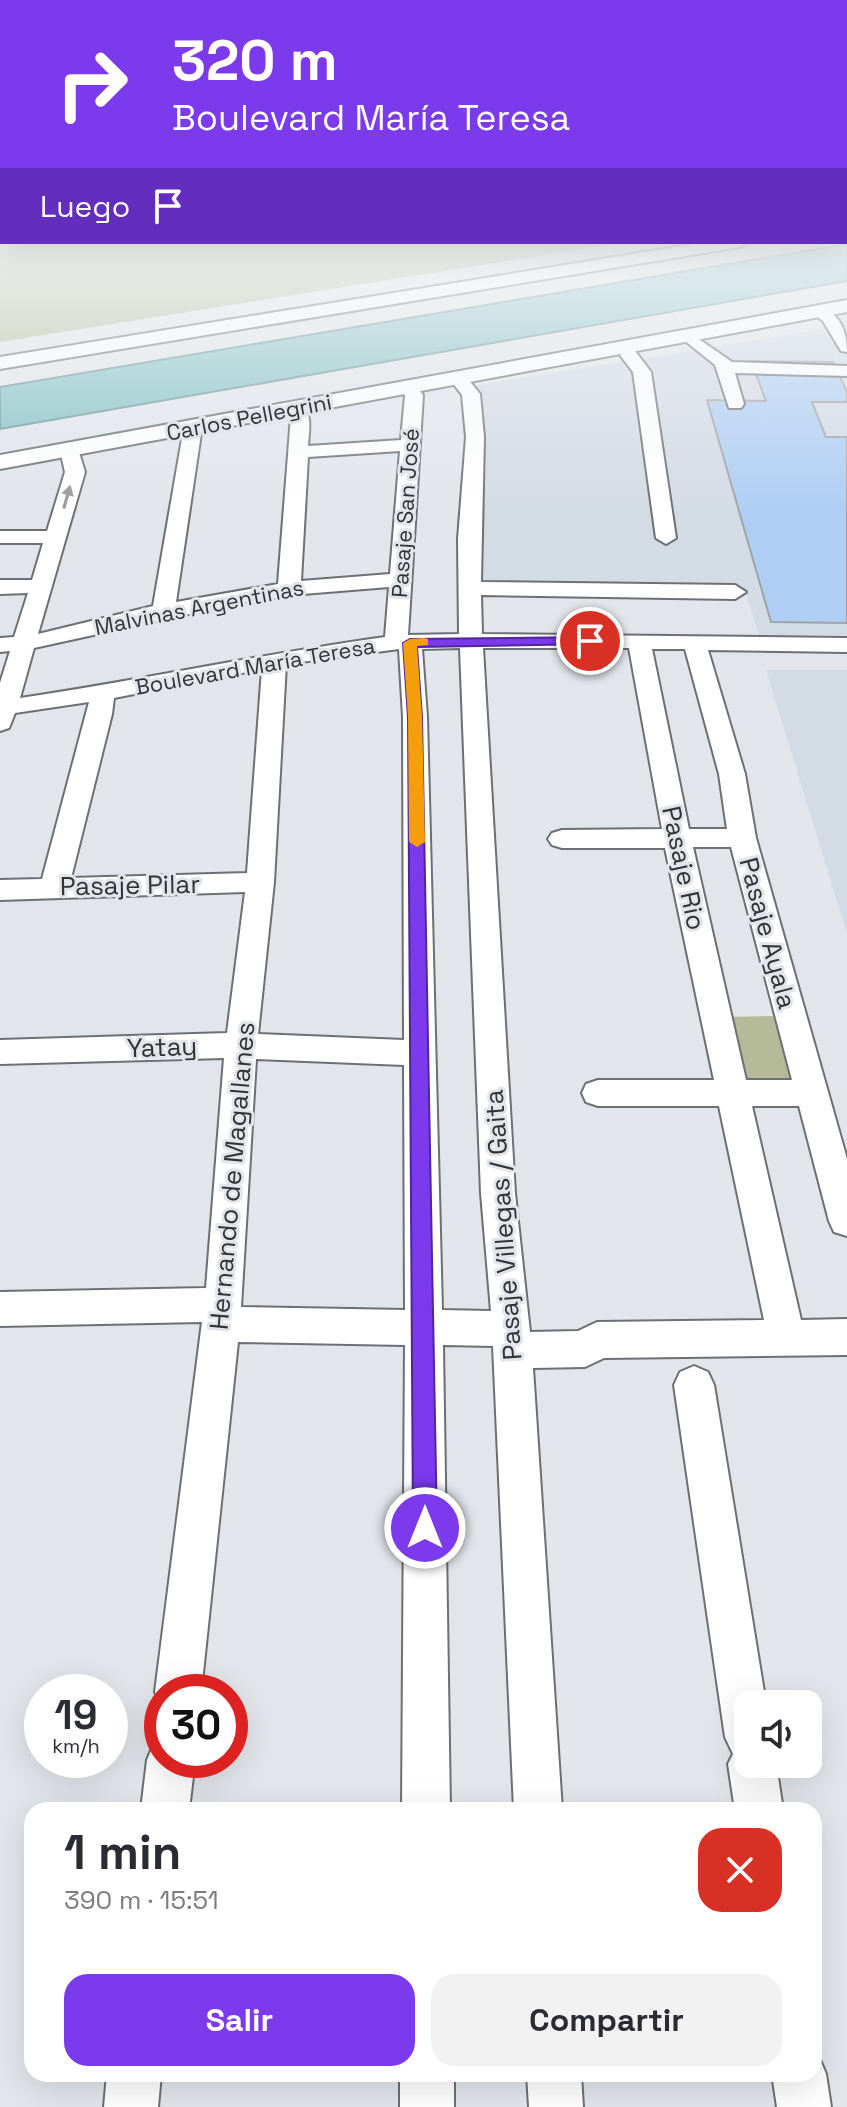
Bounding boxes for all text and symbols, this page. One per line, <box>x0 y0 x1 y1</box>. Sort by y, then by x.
text: 320 m <box>172 25 338 96</box>
icon: right <box>40 32 144 136</box>
text: Boulevard María Teresa <box>172 95 570 141</box>
icon: arrive <box>146 184 190 228</box>
text: Luego <box>40 187 130 226</box>
street label: Carlos Pellegrini <box>164 387 334 447</box>
street label: Pasaje San José <box>385 427 425 599</box>
one-way arrow <box>61 485 73 510</box>
street label: Malvinas Argentinas <box>92 573 306 641</box>
pin <box>556 607 624 675</box>
icon: arrive <box>568 619 612 663</box>
street label: Boulevard María Teresa <box>133 631 378 701</box>
street label: Pasaje Rio <box>654 803 714 933</box>
street label: Pasaje Ayala <box>731 854 805 1013</box>
street label: Pasaje Pilar <box>60 867 200 903</box>
street label: Hernando de Magallanes <box>202 1021 262 1331</box>
street label: Yatay <box>126 1029 198 1065</box>
street label: Pasaje Villegas / Gaita <box>477 1089 529 1361</box>
position arrow <box>383 1486 467 1570</box>
speed limit sign: 30 <box>144 1674 248 1778</box>
text: 19 <box>55 1690 97 1741</box>
map controls <box>734 1690 822 1778</box>
button: sound <box>734 1690 822 1778</box>
text: km/h <box>52 1733 100 1759</box>
text: 1 min <box>64 1822 181 1883</box>
button: close <box>698 1828 782 1912</box>
text: 390 m · 15:51 <box>64 1883 219 1917</box>
button: Salir <box>64 1974 415 2066</box>
button: Compartir <box>431 1974 782 2066</box>

